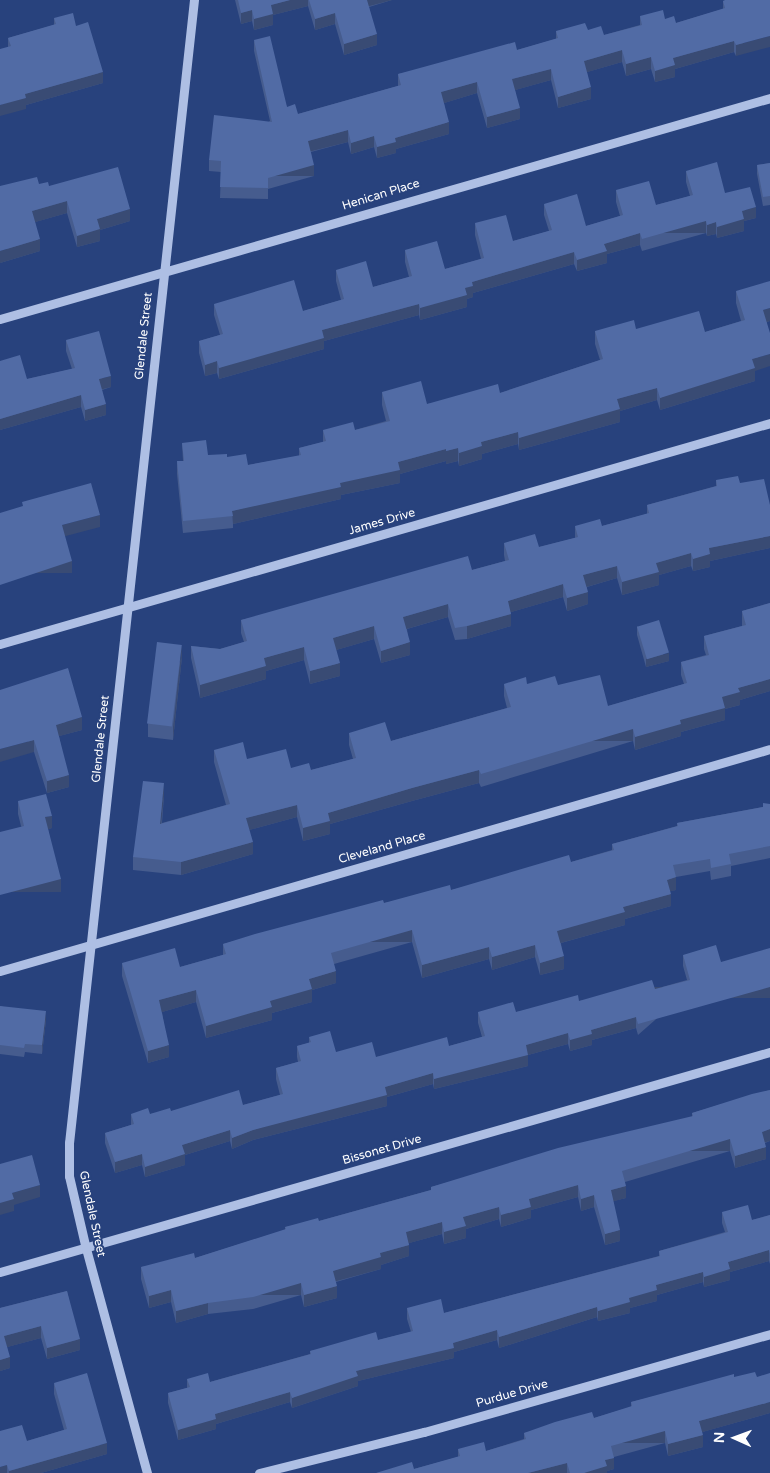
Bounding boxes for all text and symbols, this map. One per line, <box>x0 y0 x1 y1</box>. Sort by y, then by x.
street label: Henican Place <box>340 176 422 214</box>
street label: Glendale Street <box>132 292 156 380</box>
street label: James Drive <box>347 506 417 538</box>
street label: Glendale Street <box>89 695 113 783</box>
street label: Cleveland Place <box>337 829 427 867</box>
street label: Bissonet Drive <box>341 1132 423 1168</box>
street label: Glendale Street <box>76 1170 108 1258</box>
street label: Purdue Drive <box>474 1377 550 1411</box>
north arrow <box>710 1413 760 1463</box>
text: N <box>711 1432 728 1443</box>

